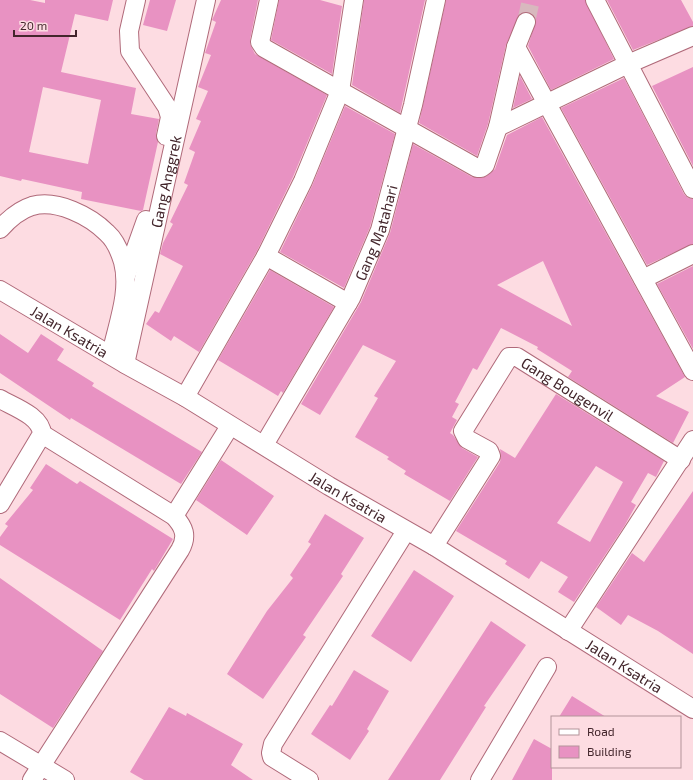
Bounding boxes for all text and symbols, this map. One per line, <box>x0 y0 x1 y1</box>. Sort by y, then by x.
scale bar <box>14 12 76 38</box>
text: 20 m <box>20 18 47 32</box>
street label: Gang Anggrek <box>147 133 185 229</box>
street label: Gang Matahari <box>351 183 401 283</box>
street label: Jalan Ksatria <box>28 301 112 361</box>
street label: Gang Bougenvil <box>518 353 618 425</box>
street label: Jalan Ksatria <box>306 467 390 526</box>
street label: Jalan Ksatria <box>583 635 666 697</box>
legend <box>551 716 681 768</box>
text: Road <box>587 724 615 738</box>
text: Building <box>587 744 632 758</box>

